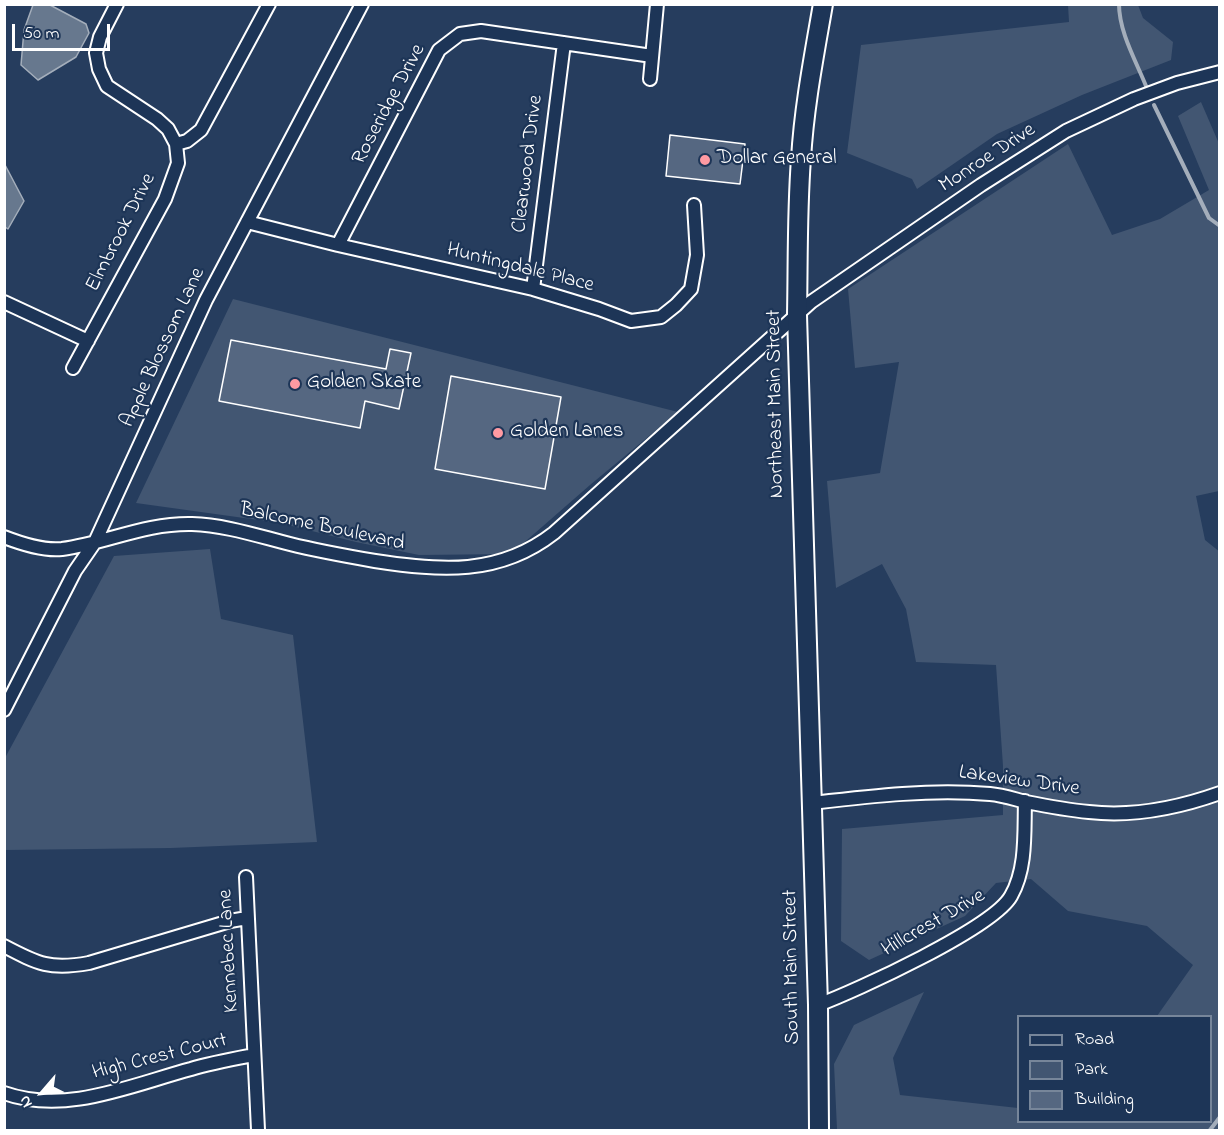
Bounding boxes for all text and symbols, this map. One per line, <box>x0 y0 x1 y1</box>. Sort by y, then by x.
scale bar <box>15 12 112 50</box>
text: 50 m <box>23 21 60 47</box>
street label: Roseridge Drive <box>348 41 432 169</box>
street label: Clearwood Drive <box>508 94 550 234</box>
street label: Monroe Drive <box>935 118 1041 200</box>
place label: Dollar General <box>717 147 837 173</box>
marker: Dollar General <box>698 153 712 167</box>
street label: Elmbrook Drive <box>81 170 163 296</box>
street label: Huntingdale Place <box>444 239 596 299</box>
street label: Apple Blossom Lane <box>116 264 212 432</box>
street label: Northeast Main Street <box>763 309 791 499</box>
place label: Golden Skate <box>307 371 421 397</box>
marker: Golden Skate <box>288 377 302 391</box>
place label: Golden Lanes <box>510 420 623 446</box>
marker: Golden Lanes <box>491 426 505 440</box>
street label: Balcome Boulevard <box>237 498 407 558</box>
street label: Lakeview Drive <box>957 761 1081 803</box>
street label: Hillcrest Drive <box>878 884 990 964</box>
street label: Kennebec Lane <box>214 889 246 1013</box>
street label: South Main Street <box>779 889 807 1045</box>
legend <box>1017 1015 1212 1123</box>
text: Road <box>1075 1027 1114 1053</box>
street label: High Crest Court <box>90 1029 230 1087</box>
text: Park <box>1075 1057 1108 1083</box>
north arrow <box>12 1063 72 1123</box>
text: Building <box>1075 1087 1134 1113</box>
text: N <box>13 1091 39 1112</box>

